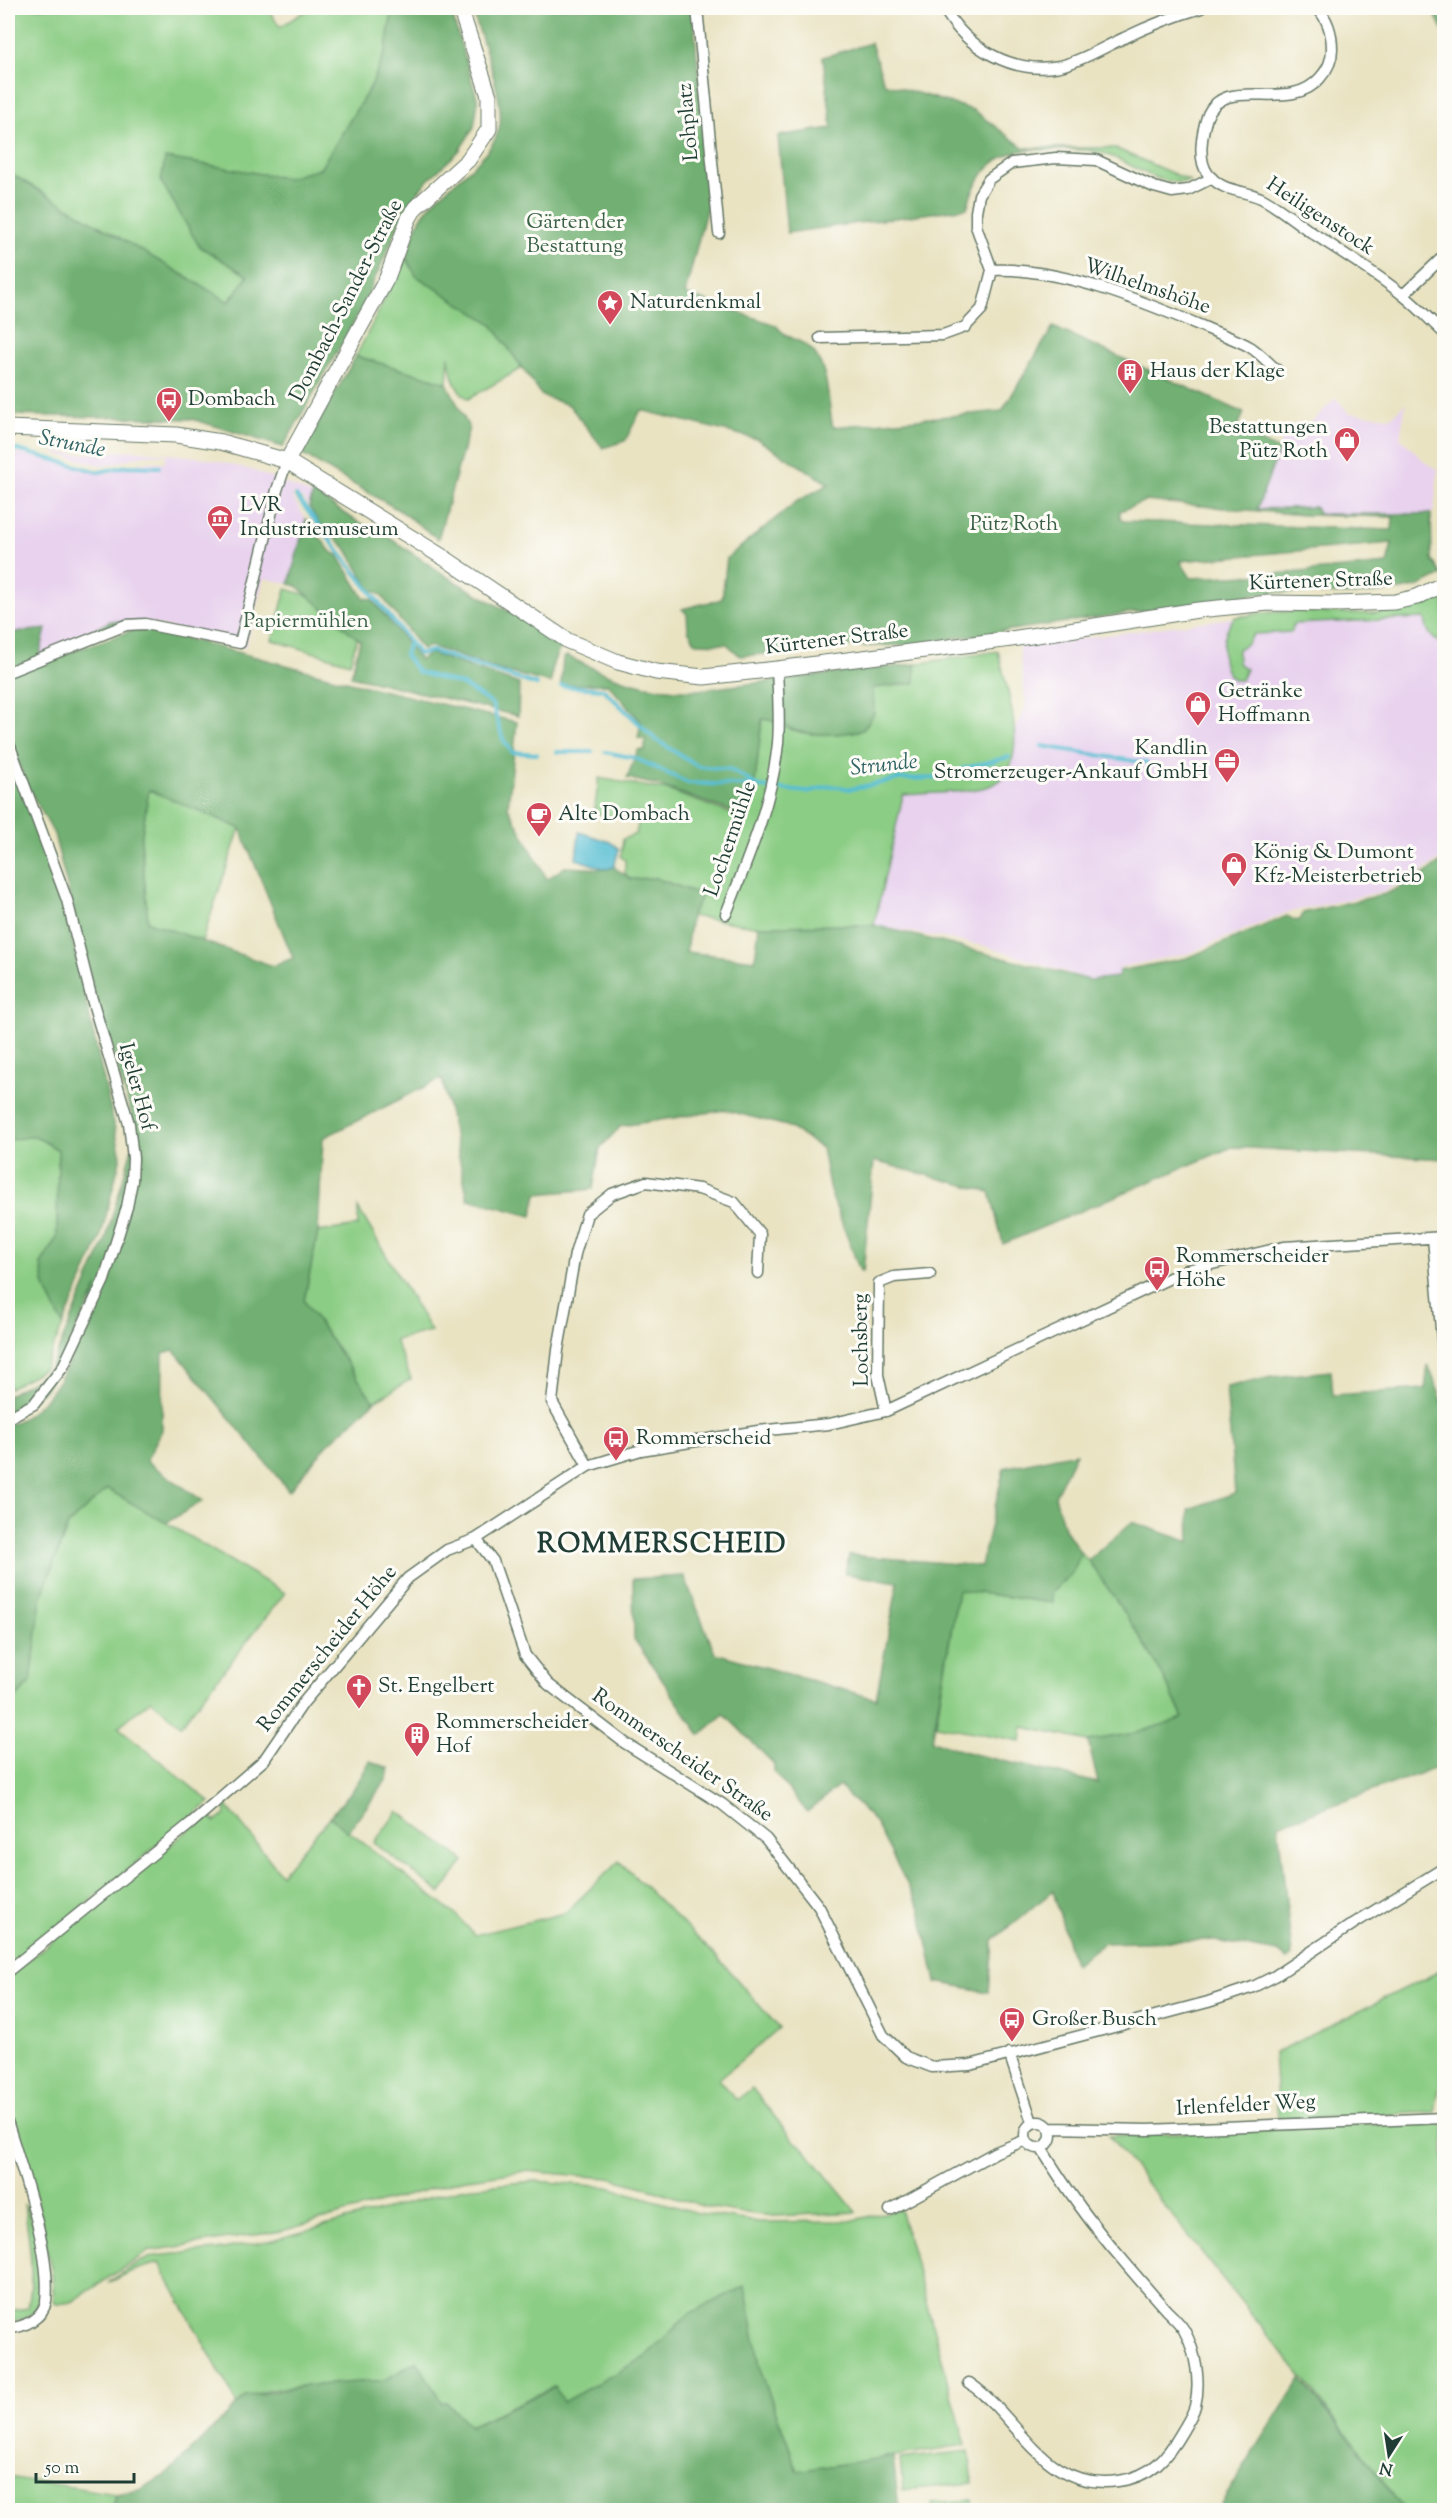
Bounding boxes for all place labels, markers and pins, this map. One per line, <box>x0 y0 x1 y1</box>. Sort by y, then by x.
place icon: Naturdenkmal <box>595 288 625 326</box>
place label: Naturdenkmal <box>630 288 762 318</box>
building icon: Haus der Klage <box>1115 357 1145 395</box>
place label: Haus der Klage <box>1150 357 1285 387</box>
bus stop icon: Dombach <box>154 385 184 423</box>
place label: Dombach <box>188 385 276 415</box>
place label: Bestattungen Pütz Roth <box>1209 413 1328 467</box>
shop icon: Bestattungen Pütz Roth <box>1332 425 1362 463</box>
place label: LVR Industriemuseum <box>240 491 399 545</box>
museum icon: LVR Industriemuseum <box>205 503 235 541</box>
place label: Getränke Hoffmann <box>1218 677 1311 731</box>
shop icon: Getränke Hoffmann <box>1183 689 1213 727</box>
place label: Kandlin Stromerzeuger-Ankauf GmbH <box>934 734 1208 788</box>
office icon: Kandlin Stromerzeuger-Ankauf GmbH <box>1212 746 1242 784</box>
cafe icon: Alte Dombach <box>524 800 554 838</box>
place label: Alte Dombach <box>558 800 690 830</box>
place label: König & Dumont Kfz-Meisterbetrieb <box>1254 838 1422 892</box>
shop icon: König & Dumont Kfz-Meisterbetrieb <box>1219 850 1249 888</box>
place label: Rommerscheider Höhe <box>1176 1242 1329 1296</box>
bus stop icon: Rommerscheider Höhe <box>1142 1254 1172 1292</box>
bus stop icon: Rommerscheid <box>601 1424 631 1462</box>
place label: Rommerscheid <box>636 1424 772 1454</box>
church icon: St. Engelbert <box>344 1672 374 1710</box>
place label: St. Engelbert <box>378 1672 495 1702</box>
place label: Rommerscheider Hof <box>436 1708 589 1762</box>
building icon: Rommerscheider Hof <box>402 1720 432 1758</box>
bus stop icon: Großer Busch <box>997 2005 1027 2043</box>
place label: Großer Busch <box>1032 2005 1157 2035</box>

